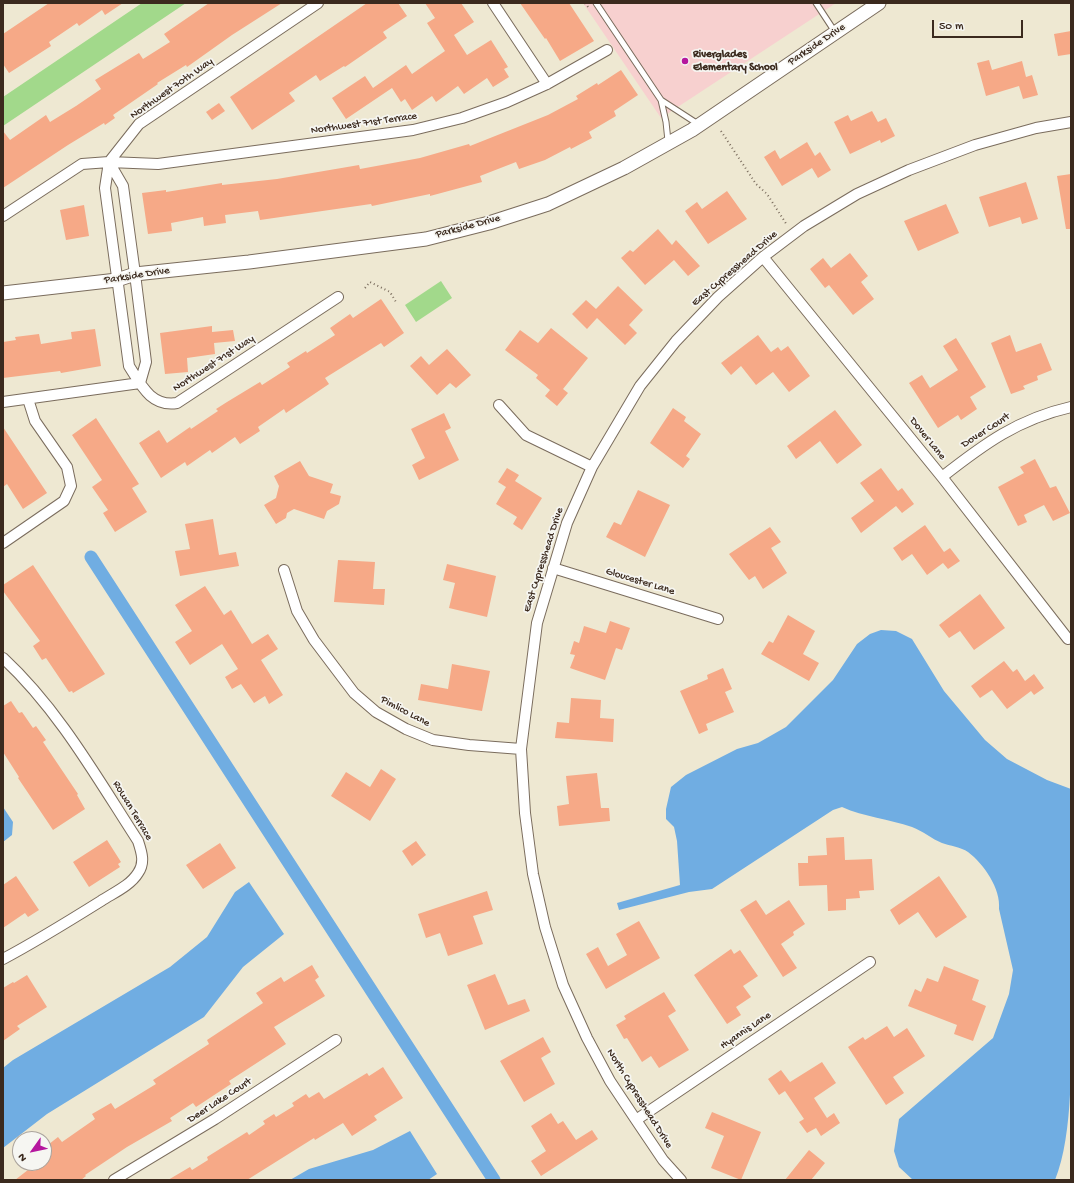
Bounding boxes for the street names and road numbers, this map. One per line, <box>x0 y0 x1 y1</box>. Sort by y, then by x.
street label: Parkside Drive <box>786 21 848 69</box>
street label: Northwest 70th Way <box>128 55 216 123</box>
street label: Northwest 71st Terrace <box>310 110 418 138</box>
street label: Parkside Drive <box>434 212 502 242</box>
street label: East Cypresshead Drive <box>689 228 781 310</box>
street label: Parkside Drive <box>103 264 171 288</box>
street label: Northwest 71st Way <box>171 333 257 395</box>
street label: Dover Court <box>959 410 1013 452</box>
street label: Dover Lane <box>906 415 948 463</box>
street label: East Cypresshead Drive <box>521 506 567 614</box>
street label: Gloucester Lane <box>604 565 676 599</box>
street label: Pimlico Lane <box>378 693 432 731</box>
street label: Rowan Terrace <box>109 779 155 843</box>
street label: Hyannis Lane <box>718 1009 774 1053</box>
street label: North Cypresshead Drive <box>603 1047 675 1151</box>
street label: Deer Lake Court <box>186 1075 254 1127</box>

